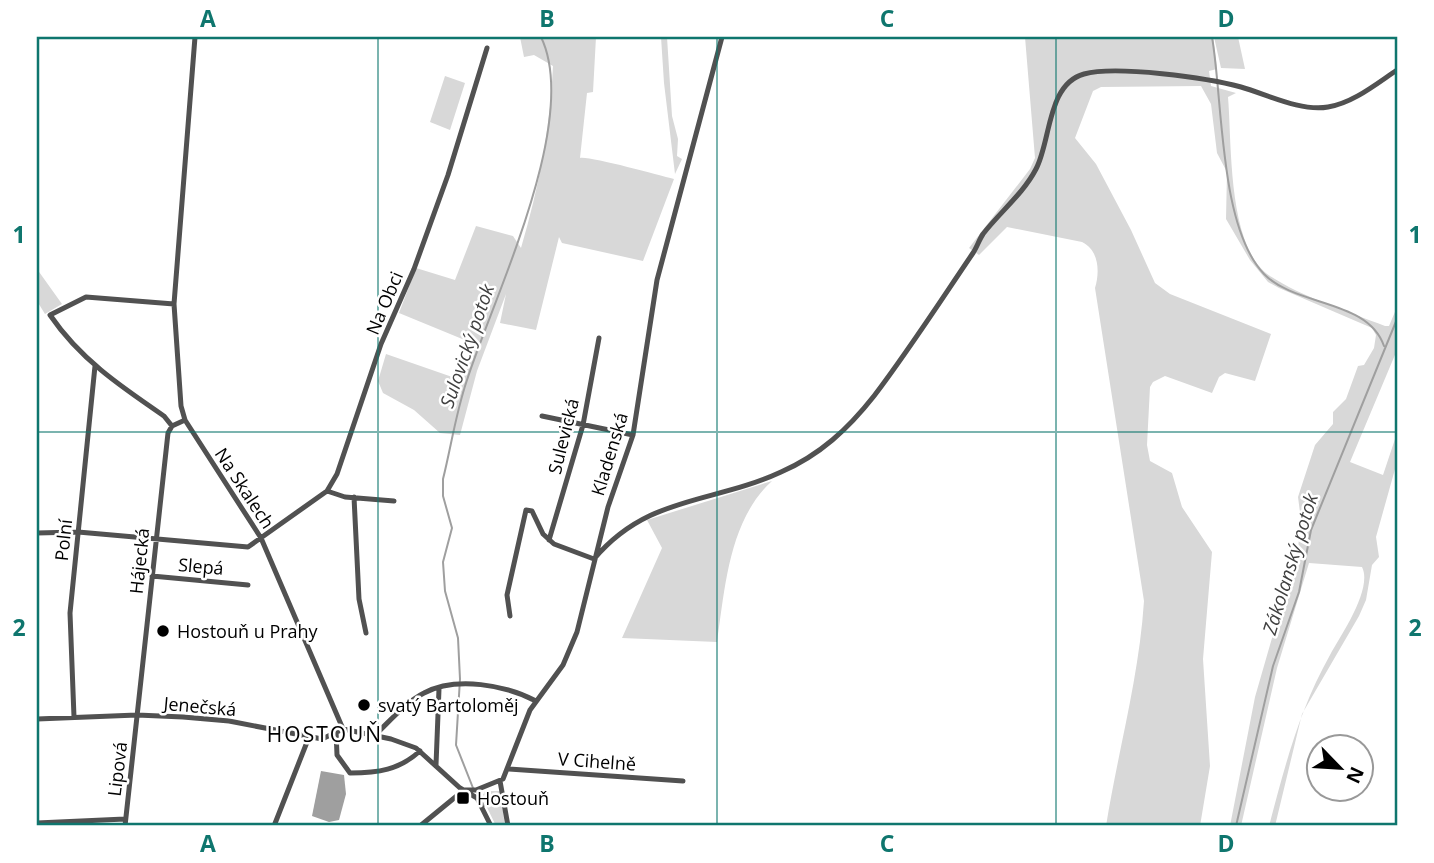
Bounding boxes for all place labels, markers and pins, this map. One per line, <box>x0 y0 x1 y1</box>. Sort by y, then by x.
place label: Hostouň u Prahy <box>177 619 319 643</box>
marker: Hostouň u Prahy <box>155 623 171 639</box>
place label: svatý Bartoloměj <box>378 693 519 717</box>
marker: svatý Bartoloměj <box>356 697 372 713</box>
place label: Hostouň <box>477 786 549 810</box>
marker: Hostouň <box>455 790 471 806</box>

